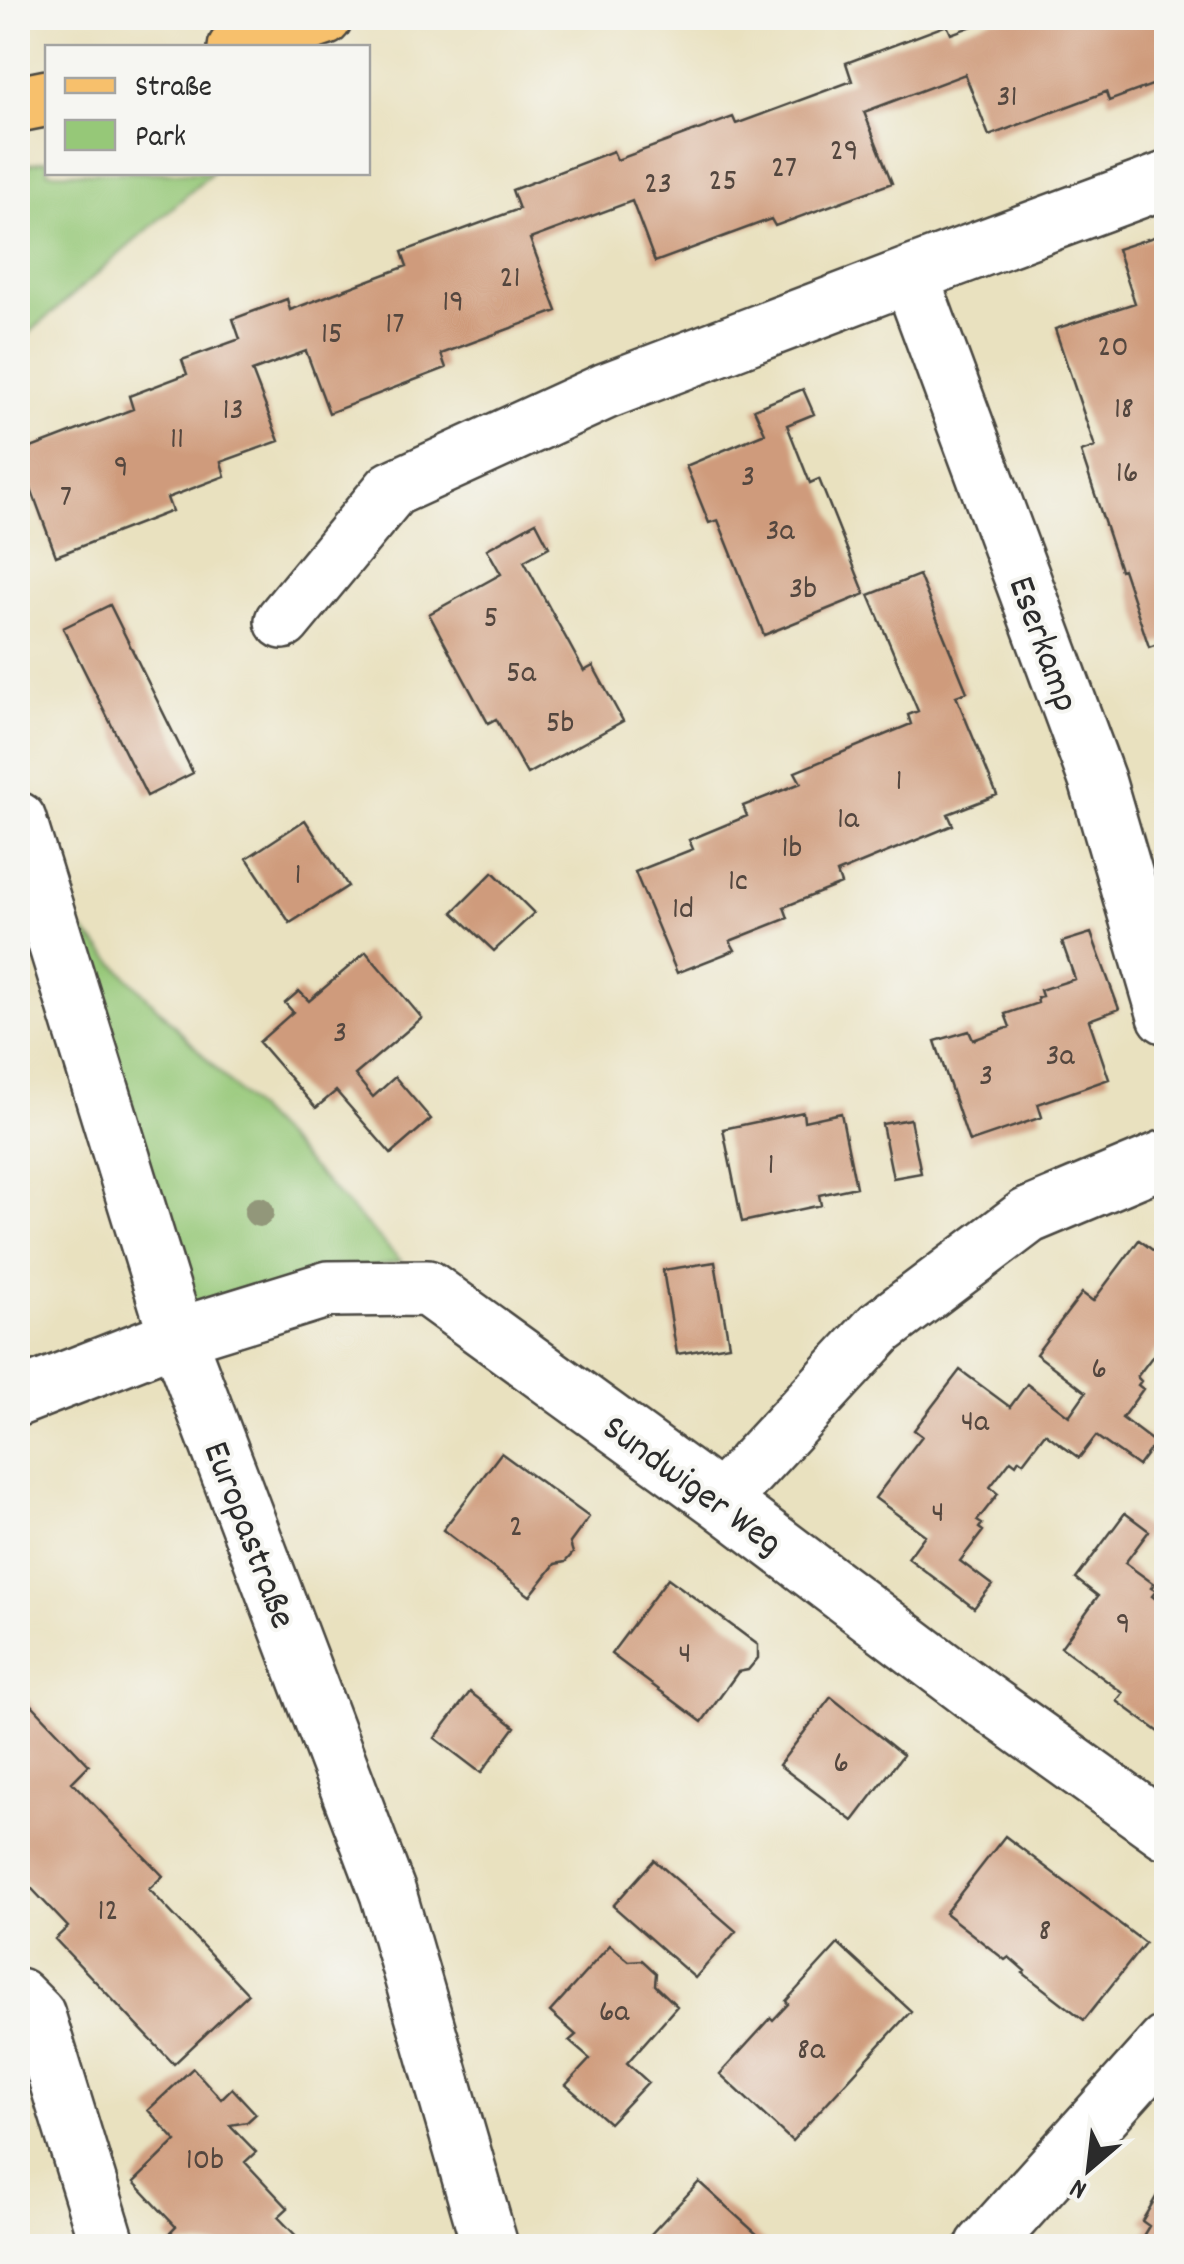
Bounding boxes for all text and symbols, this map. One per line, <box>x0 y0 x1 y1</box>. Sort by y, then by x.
legend <box>45 45 370 175</box>
text: Straße <box>135 68 212 111</box>
house number: 31 <box>996 76 1018 122</box>
text: Park <box>135 118 186 161</box>
house number: 29 <box>830 130 858 176</box>
house number: 27 <box>771 147 797 193</box>
house number: 25 <box>709 160 737 206</box>
house number: 23 <box>644 163 672 209</box>
house number: 21 <box>500 257 521 303</box>
house number: 19 <box>442 281 464 327</box>
house number: 17 <box>385 303 405 349</box>
house number: 15 <box>321 313 343 359</box>
house number: 20 <box>1097 326 1129 372</box>
house number: 18 <box>1114 388 1134 434</box>
house number: 13 <box>222 389 244 435</box>
house number: 11 <box>170 418 184 464</box>
house number: 9 <box>114 446 128 492</box>
house number: 16 <box>1116 452 1138 498</box>
house number: 3 <box>741 456 755 502</box>
house number: 7 <box>60 476 72 522</box>
house number: 3a <box>765 510 796 556</box>
house number: 3b <box>789 568 817 614</box>
street label: Eserkamp <box>991 569 1091 721</box>
house number: 5 <box>484 597 498 643</box>
house number: 5a <box>506 652 537 698</box>
house number: 5b <box>546 702 574 748</box>
house number: 1 <box>895 760 903 806</box>
house number: 1a <box>837 798 860 844</box>
house number: 1b <box>782 827 802 873</box>
house number: 1 <box>294 854 302 900</box>
house number: 1c <box>728 860 748 906</box>
house number: 1d <box>672 888 694 934</box>
house number: 3 <box>333 1012 347 1058</box>
house number: 3a <box>1045 1035 1076 1081</box>
house number: 3 <box>979 1055 993 1101</box>
house number: 1 <box>767 1144 775 1190</box>
house number: 6 <box>1091 1348 1107 1394</box>
house number: 4a <box>961 1401 990 1447</box>
street label: Sundwiger Weg <box>589 1403 792 1572</box>
street label: Europastraße <box>186 1434 308 1638</box>
house number: 4 <box>931 1492 945 1538</box>
house number: 2 <box>509 1506 523 1552</box>
house number: 9 <box>1116 1603 1130 1649</box>
house number: 4 <box>678 1633 692 1679</box>
house number: 6 <box>833 1742 849 1788</box>
house number: 12 <box>98 1890 119 1936</box>
house number: 8 <box>1039 1910 1051 1956</box>
house number: 6a <box>599 1991 630 2037</box>
house number: 8a <box>797 2029 826 2075</box>
north arrow <box>1039 2119 1139 2219</box>
house number: 10b <box>186 2139 224 2185</box>
text: N <box>1064 2166 1095 2208</box>

